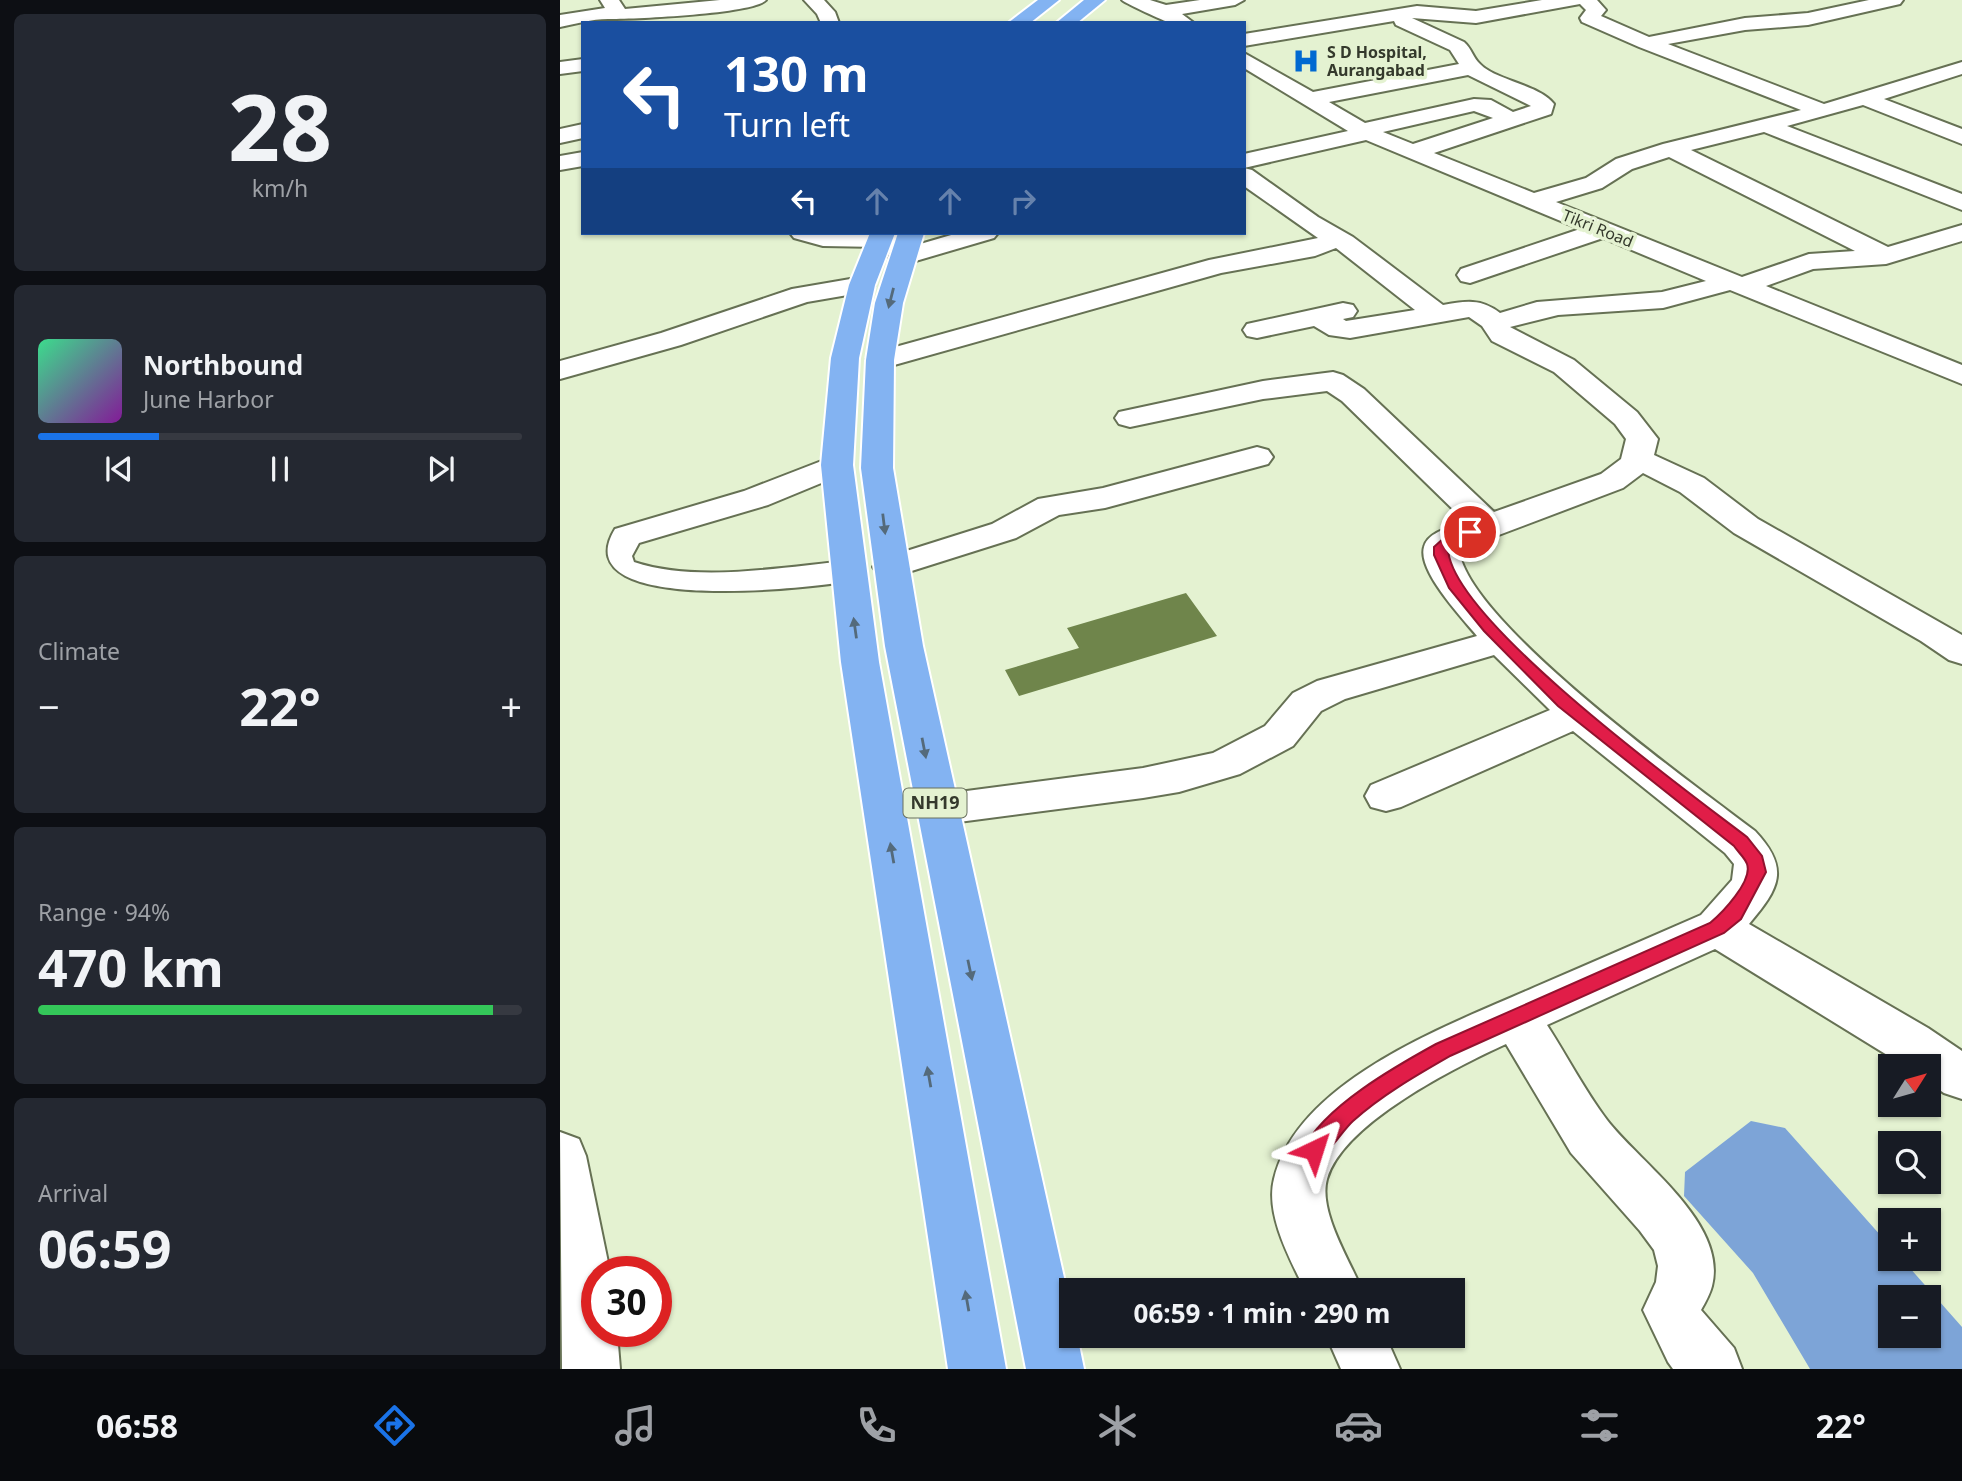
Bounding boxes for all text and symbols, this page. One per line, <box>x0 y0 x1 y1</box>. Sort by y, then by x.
text: 130 m <box>724 40 869 106</box>
place label: S D Hospital, Aurangabad <box>1327 41 1427 81</box>
hospital icon: S D Hospital, Aurangabad <box>1291 46 1321 76</box>
icon: left <box>609 49 700 140</box>
text: 28 <box>228 64 332 188</box>
text: Turn left <box>724 103 850 146</box>
text: km/h <box>252 172 308 204</box>
icon: left <box>785 182 823 220</box>
icon: ahead <box>858 182 896 220</box>
icon: ahead <box>931 182 969 220</box>
icon: right <box>1004 182 1042 220</box>
street label: Tikri Road <box>1559 204 1637 252</box>
one-way arrow <box>885 287 896 309</box>
text: Northbound <box>143 347 303 383</box>
text: June Harbor <box>143 383 274 415</box>
icon: previous <box>100 450 138 488</box>
icon: pause <box>261 450 299 488</box>
icon: next <box>422 450 460 488</box>
pin <box>1440 502 1500 562</box>
one-way arrow <box>879 513 890 535</box>
icon: arrive <box>1451 513 1489 551</box>
one-way arrow <box>849 617 860 639</box>
text: Climate <box>38 635 120 667</box>
text: 22° <box>239 670 321 741</box>
text: − <box>38 680 60 732</box>
text: + <box>500 680 522 732</box>
one-way arrow <box>919 737 930 759</box>
road number: NH19 <box>904 788 966 818</box>
one-way arrow <box>886 842 897 864</box>
text: Range · 94% <box>38 896 170 928</box>
text: 470 km <box>38 931 224 1002</box>
one-way arrow <box>965 959 976 981</box>
north arrow <box>1878 1054 1941 1116</box>
map controls <box>1878 1054 1941 1348</box>
one-way arrow <box>924 1066 935 1088</box>
position arrow <box>1277 1113 1351 1187</box>
button: search <box>1878 1131 1941 1194</box>
text: Arrival <box>38 1177 108 1209</box>
button: + <box>1878 1208 1941 1271</box>
text: 06:59 <box>38 1212 172 1283</box>
speed limit sign: 30 <box>581 1256 672 1347</box>
button: − <box>1878 1285 1941 1348</box>
one-way arrow <box>961 1290 972 1312</box>
text: 06:59 · 1 min · 290 m <box>1134 1295 1390 1331</box>
icon: directions <box>370 1401 419 1450</box>
icon: music <box>611 1401 660 1450</box>
icon: phone <box>852 1401 901 1450</box>
icon: climate <box>1093 1401 1142 1450</box>
icon: car <box>1334 1401 1383 1450</box>
icon: filters <box>1575 1401 1624 1450</box>
text: 06:58 <box>96 1404 178 1447</box>
text: 22° <box>1816 1404 1866 1447</box>

